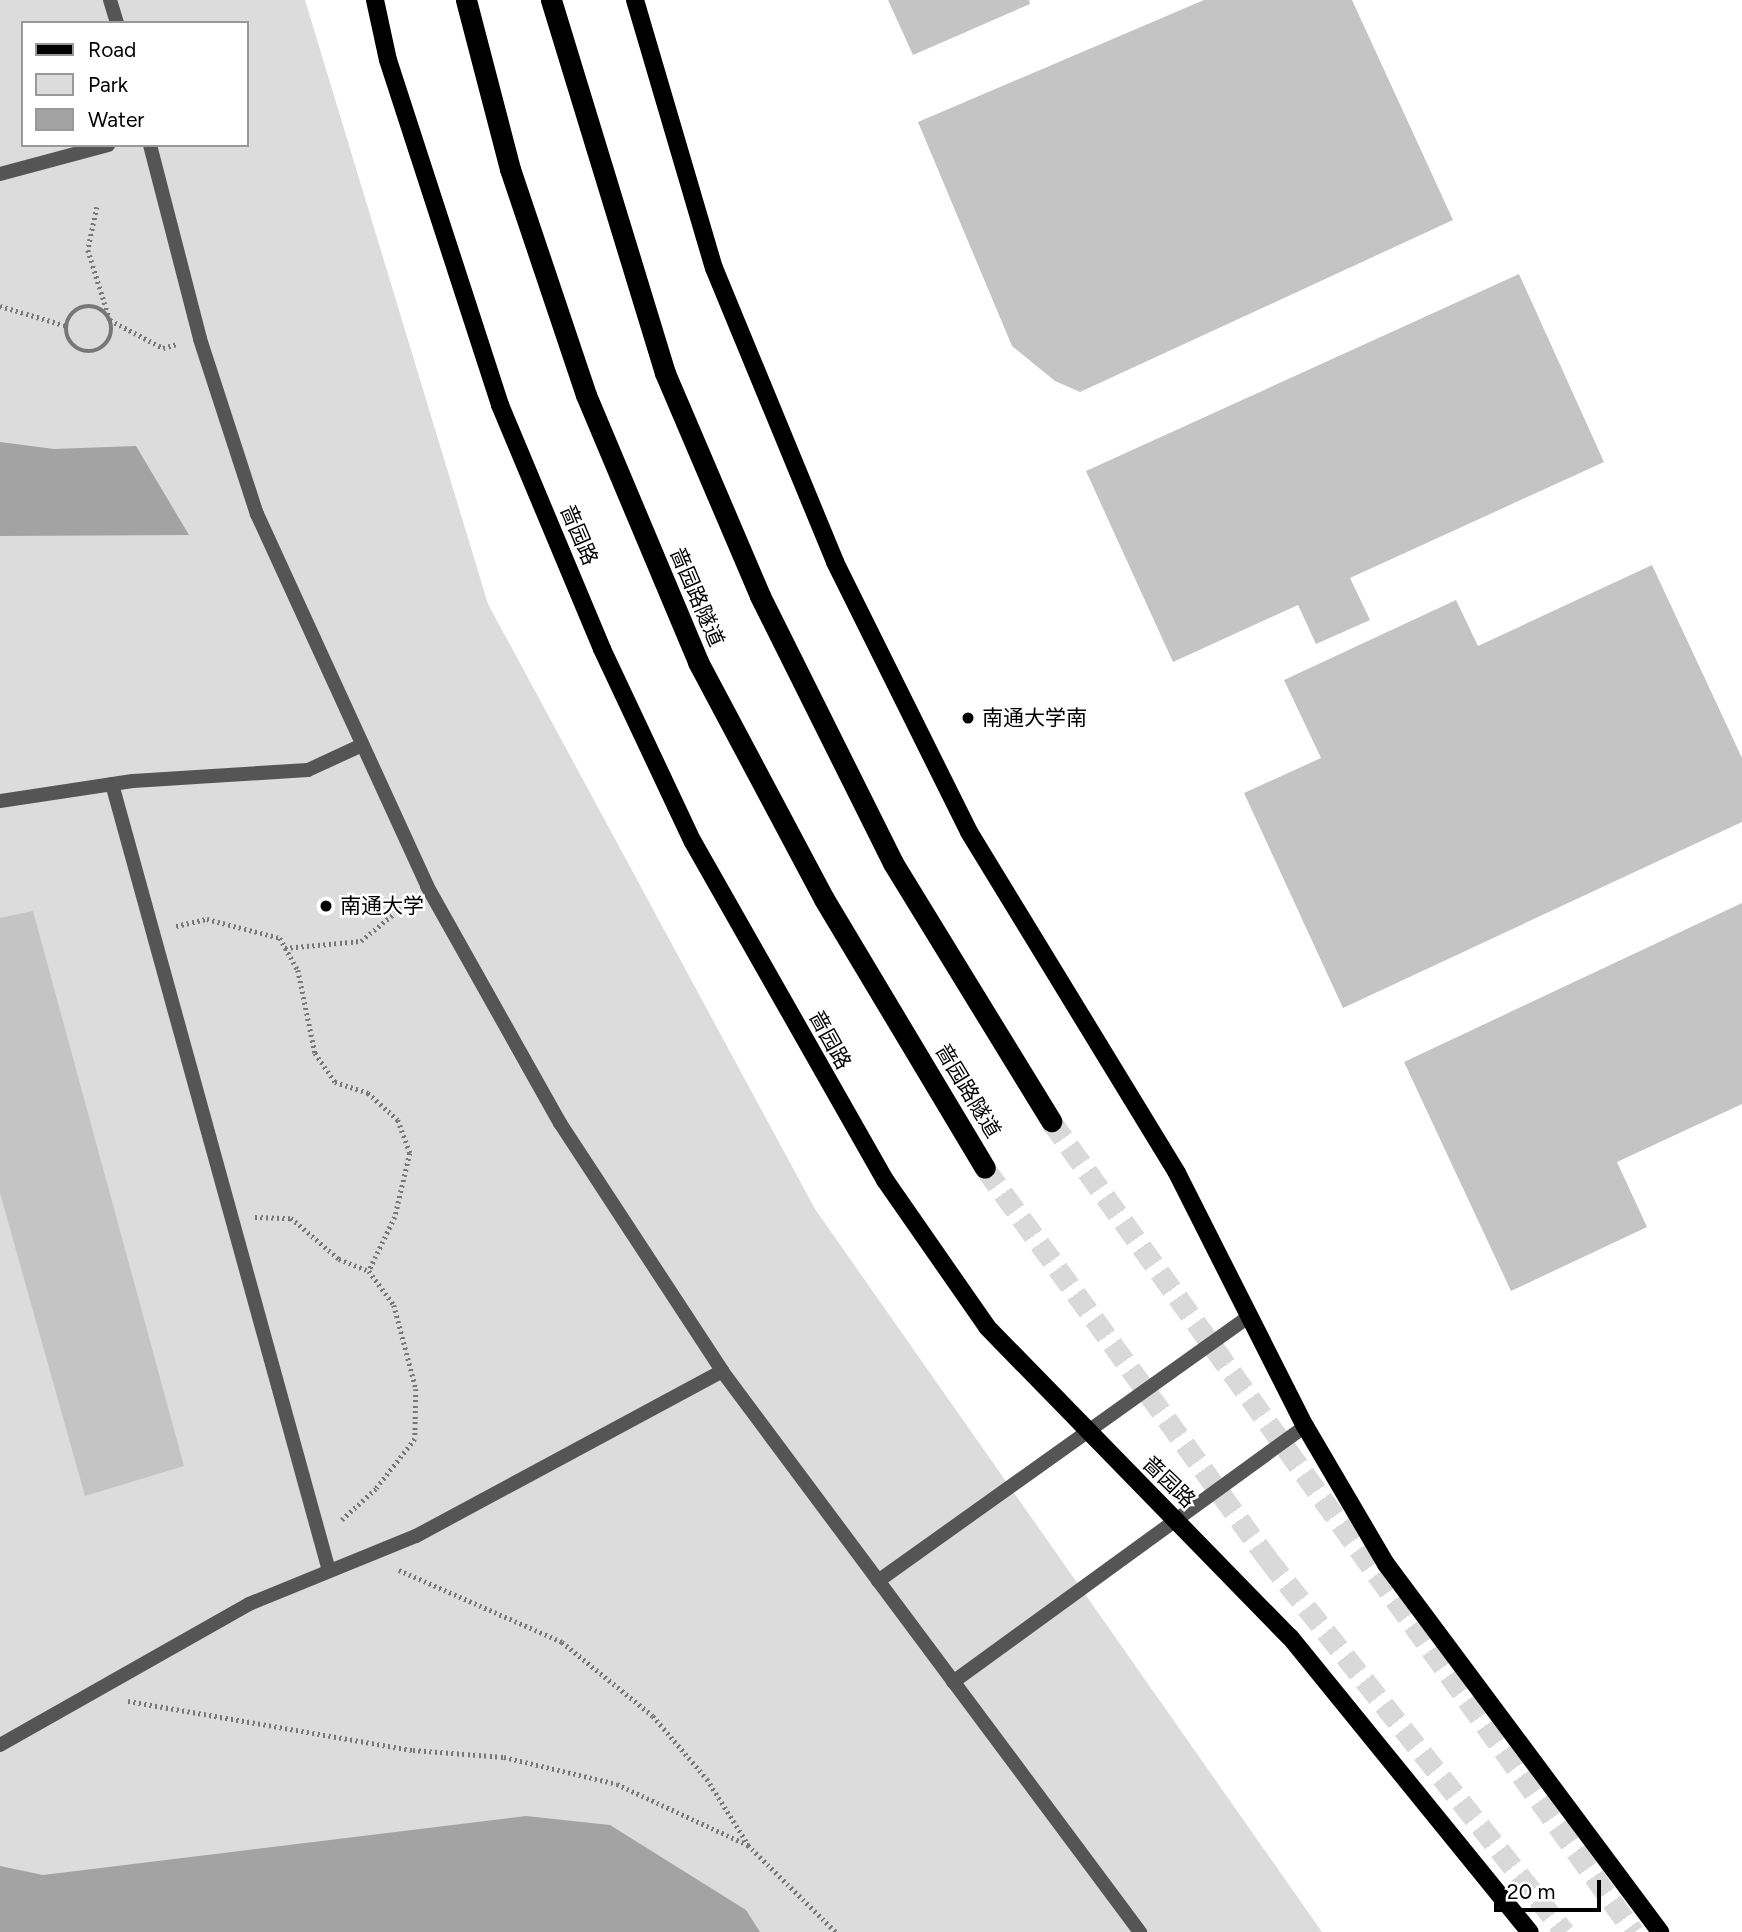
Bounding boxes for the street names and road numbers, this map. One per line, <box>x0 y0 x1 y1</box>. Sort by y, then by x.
street label: 啬园路 <box>555 501 603 569</box>
street label: 啬园路隧道 <box>665 544 729 650</box>
street label: 啬园路 <box>804 1006 856 1074</box>
street label: 啬园路隧道 <box>930 1040 1006 1142</box>
street label: 啬园路 <box>1138 1451 1200 1513</box>

